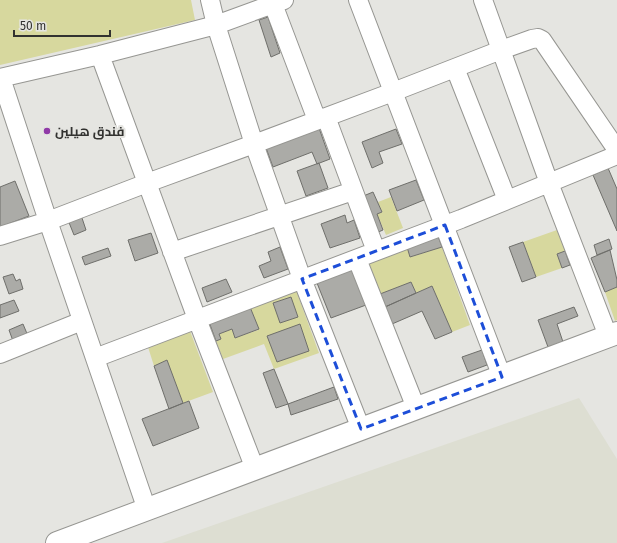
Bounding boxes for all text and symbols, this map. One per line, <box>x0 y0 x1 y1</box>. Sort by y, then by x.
scale bar <box>14 12 110 38</box>
text: 50 m <box>20 19 46 33</box>
place label: فندق هيلين <box>55 124 125 140</box>
marker: فندق هيلين <box>42 126 52 136</box>

